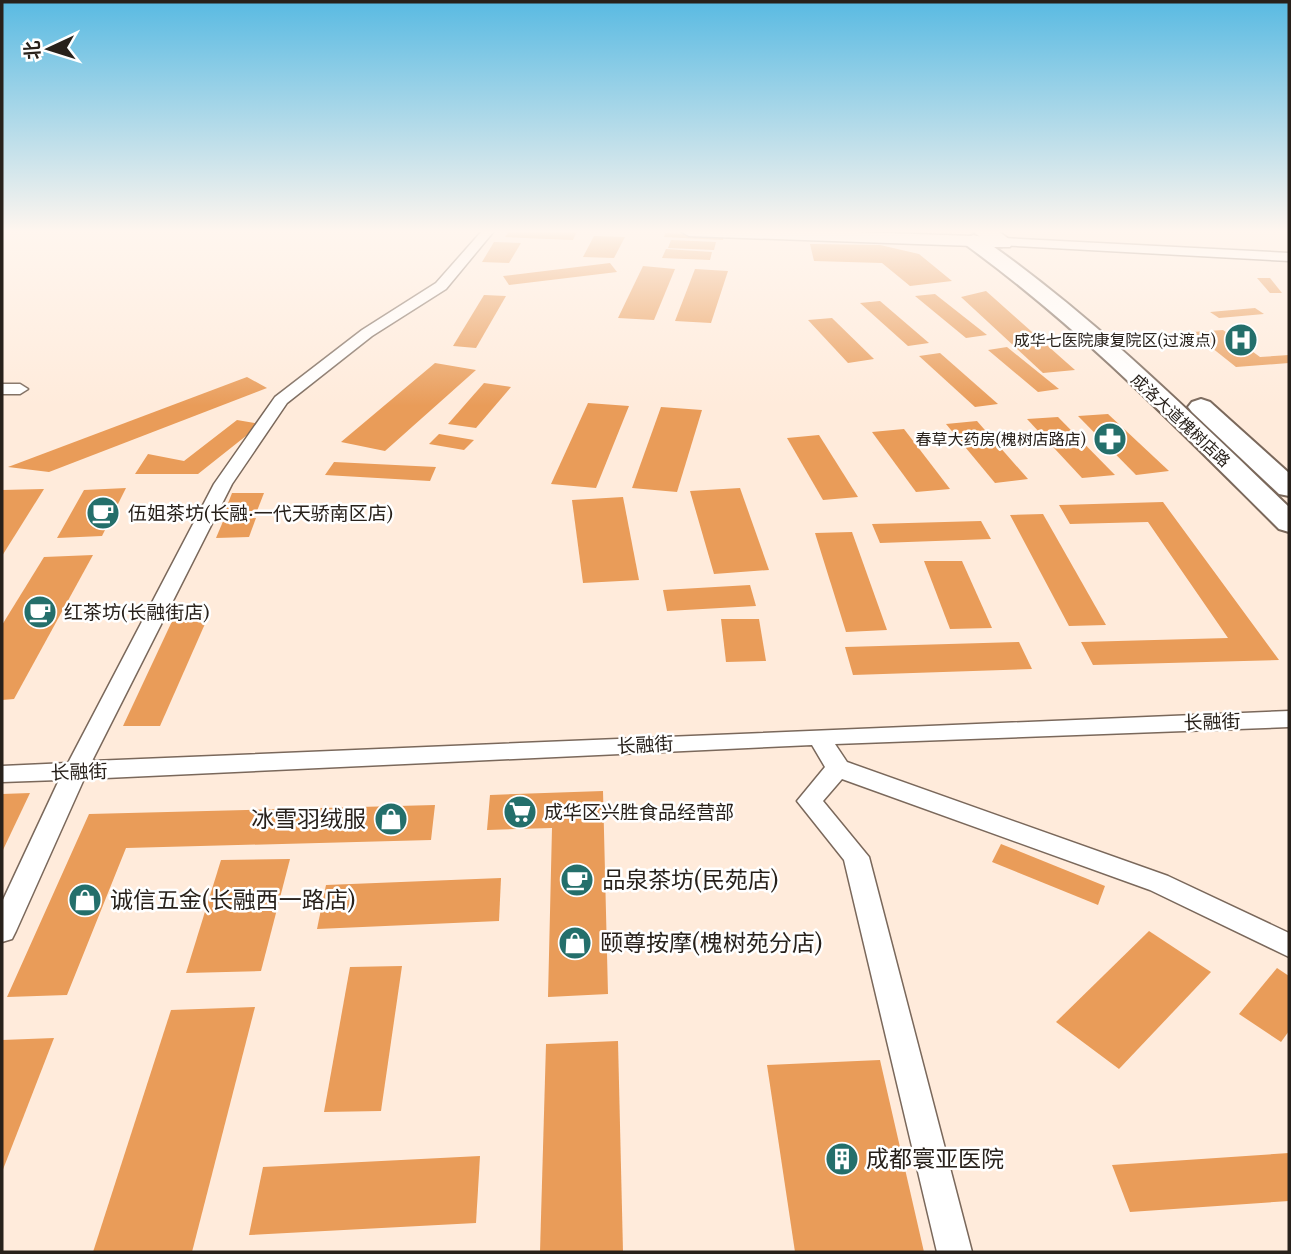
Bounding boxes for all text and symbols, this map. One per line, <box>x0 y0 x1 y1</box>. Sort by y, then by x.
north arrow <box>14 14 84 84</box>
text: 北 <box>20 40 45 60</box>
hospital icon: 成华七医院康复院区(过渡点) <box>1222 321 1260 359</box>
place label: 成华七医院康复院区(过渡点) <box>1013 330 1216 350</box>
street label: 成洛大道槐树店路 <box>1127 369 1235 471</box>
pharmacy icon: 春草大药房(槐树店路店) <box>1091 420 1129 458</box>
place label: 春草大药房(槐树店路店) <box>915 429 1086 449</box>
cafe icon: 伍姐茶坊(长融·一代天骄南区店) <box>84 494 122 532</box>
place label: 伍姐茶坊(长融·一代天骄南区店) <box>128 502 393 525</box>
cafe icon: 红茶坊(长融街店) <box>21 593 59 631</box>
place label: 红茶坊(长融街店) <box>64 601 210 624</box>
street label: 长融街 <box>1183 710 1241 734</box>
street label: 长融街 <box>616 732 674 758</box>
street label: 长融街 <box>50 760 108 784</box>
supermarket icon: 成华区兴胜食品经营部 <box>501 793 539 831</box>
shop icon: 冰雪羽绒服 <box>372 800 410 838</box>
place label: 成华区兴胜食品经营部 <box>544 801 734 824</box>
place label: 冰雪羽绒服 <box>251 805 366 833</box>
cafe icon: 品泉茶坊(民苑店) <box>558 861 596 899</box>
place label: 品泉茶坊(民苑店) <box>602 866 778 894</box>
shop icon: 诚信五金(长融西一路店) <box>66 881 104 919</box>
place label: 诚信五金(长融西一路店) <box>110 886 355 914</box>
shop icon: 颐尊按摩(槐树苑分店) <box>556 924 594 962</box>
place label: 颐尊按摩(槐树苑分店) <box>600 929 822 957</box>
building icon: 成都寰亚医院 <box>823 1140 861 1178</box>
place label: 成都寰亚医院 <box>866 1145 1004 1173</box>

